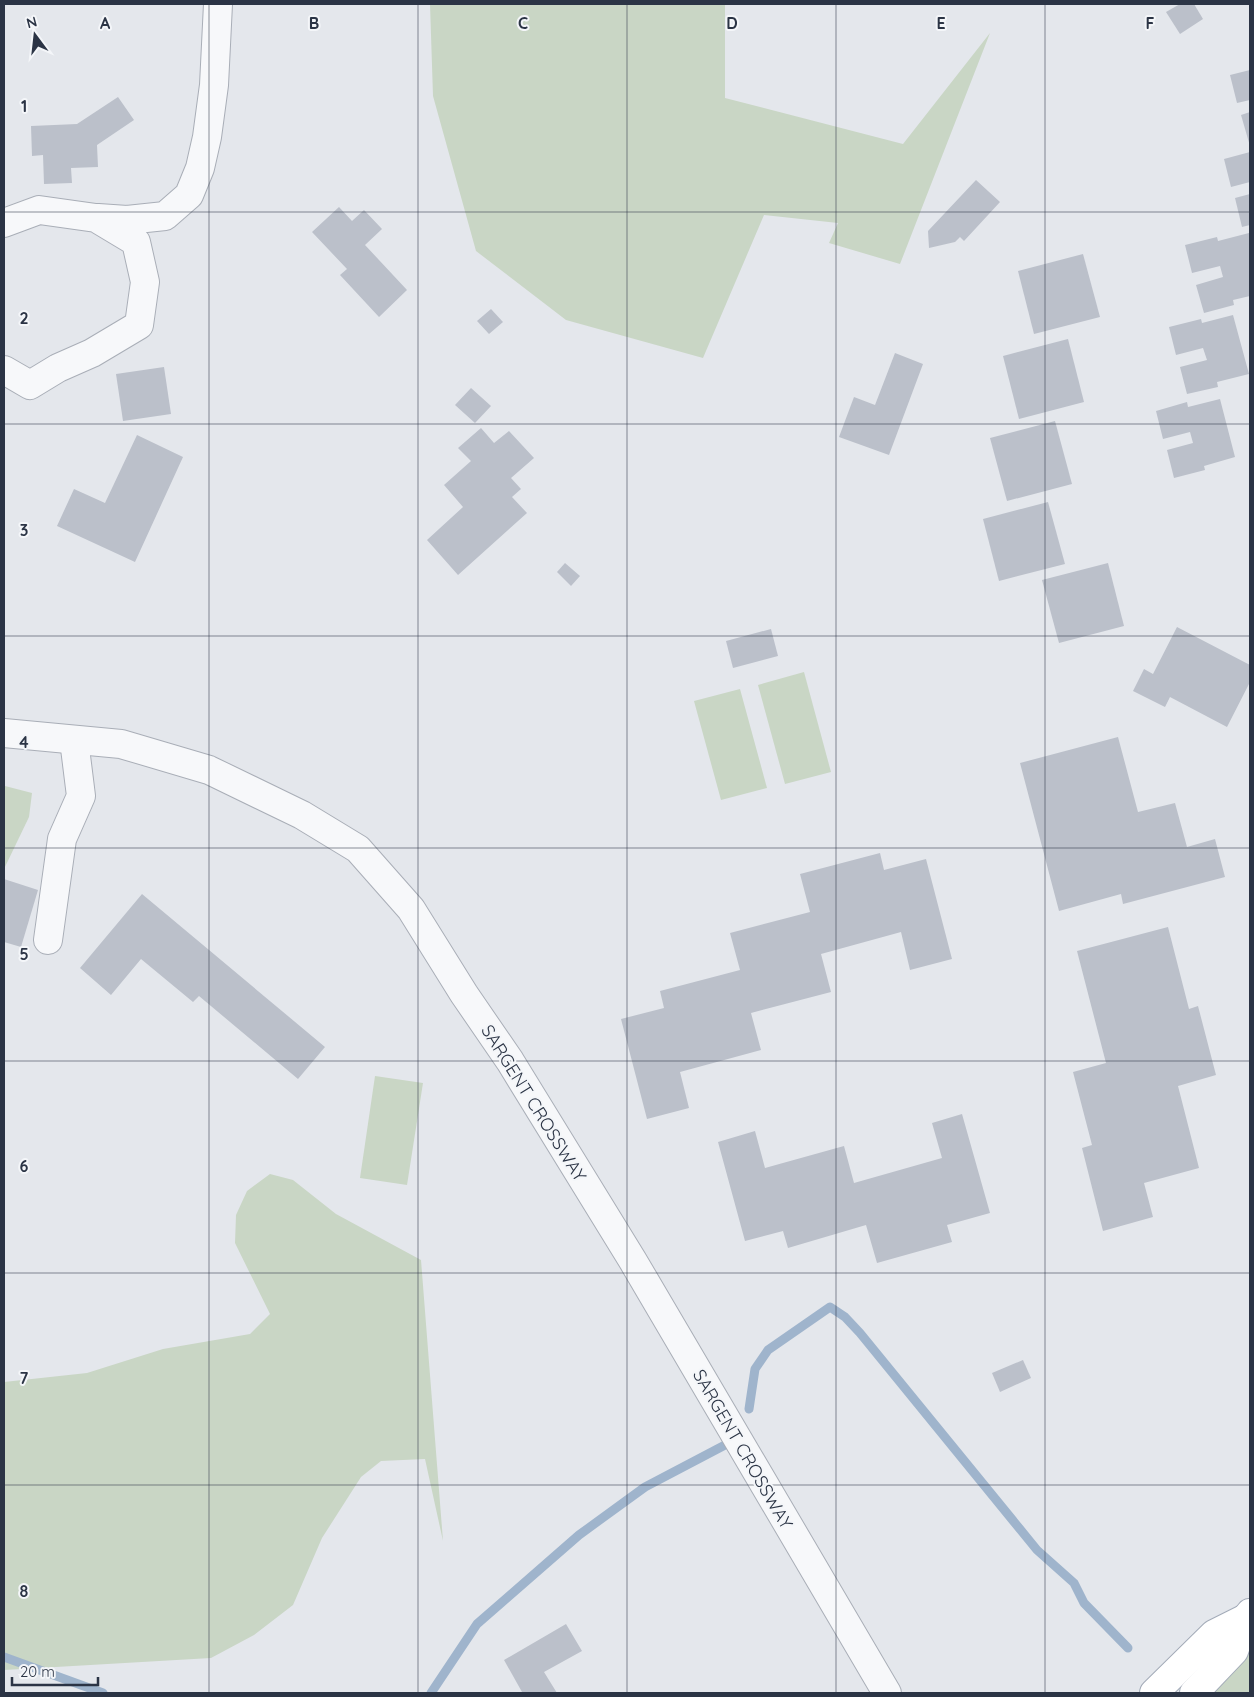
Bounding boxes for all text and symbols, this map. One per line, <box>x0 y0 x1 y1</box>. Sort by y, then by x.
north arrow <box>10 10 60 60</box>
text: N <box>24 12 39 32</box>
text: A <box>100 13 111 33</box>
text: B <box>309 13 319 33</box>
text: C <box>518 13 528 33</box>
text: D <box>726 13 738 33</box>
text: E <box>936 13 946 33</box>
text: F <box>1146 13 1155 33</box>
text: 1 <box>21 96 27 116</box>
text: 2 <box>19 308 29 328</box>
text: 3 <box>20 520 28 540</box>
text: 4 <box>19 732 29 752</box>
text: 5 <box>19 944 29 964</box>
street label: SARGENT CROSSWAY <box>476 1020 592 1186</box>
text: 6 <box>20 1156 29 1176</box>
street label: SARGENT CROSSWAY <box>688 1365 798 1533</box>
text: 7 <box>20 1368 29 1388</box>
text: 8 <box>20 1581 29 1601</box>
scale bar <box>12 1654 99 1686</box>
text: 20 m <box>20 1662 55 1681</box>

